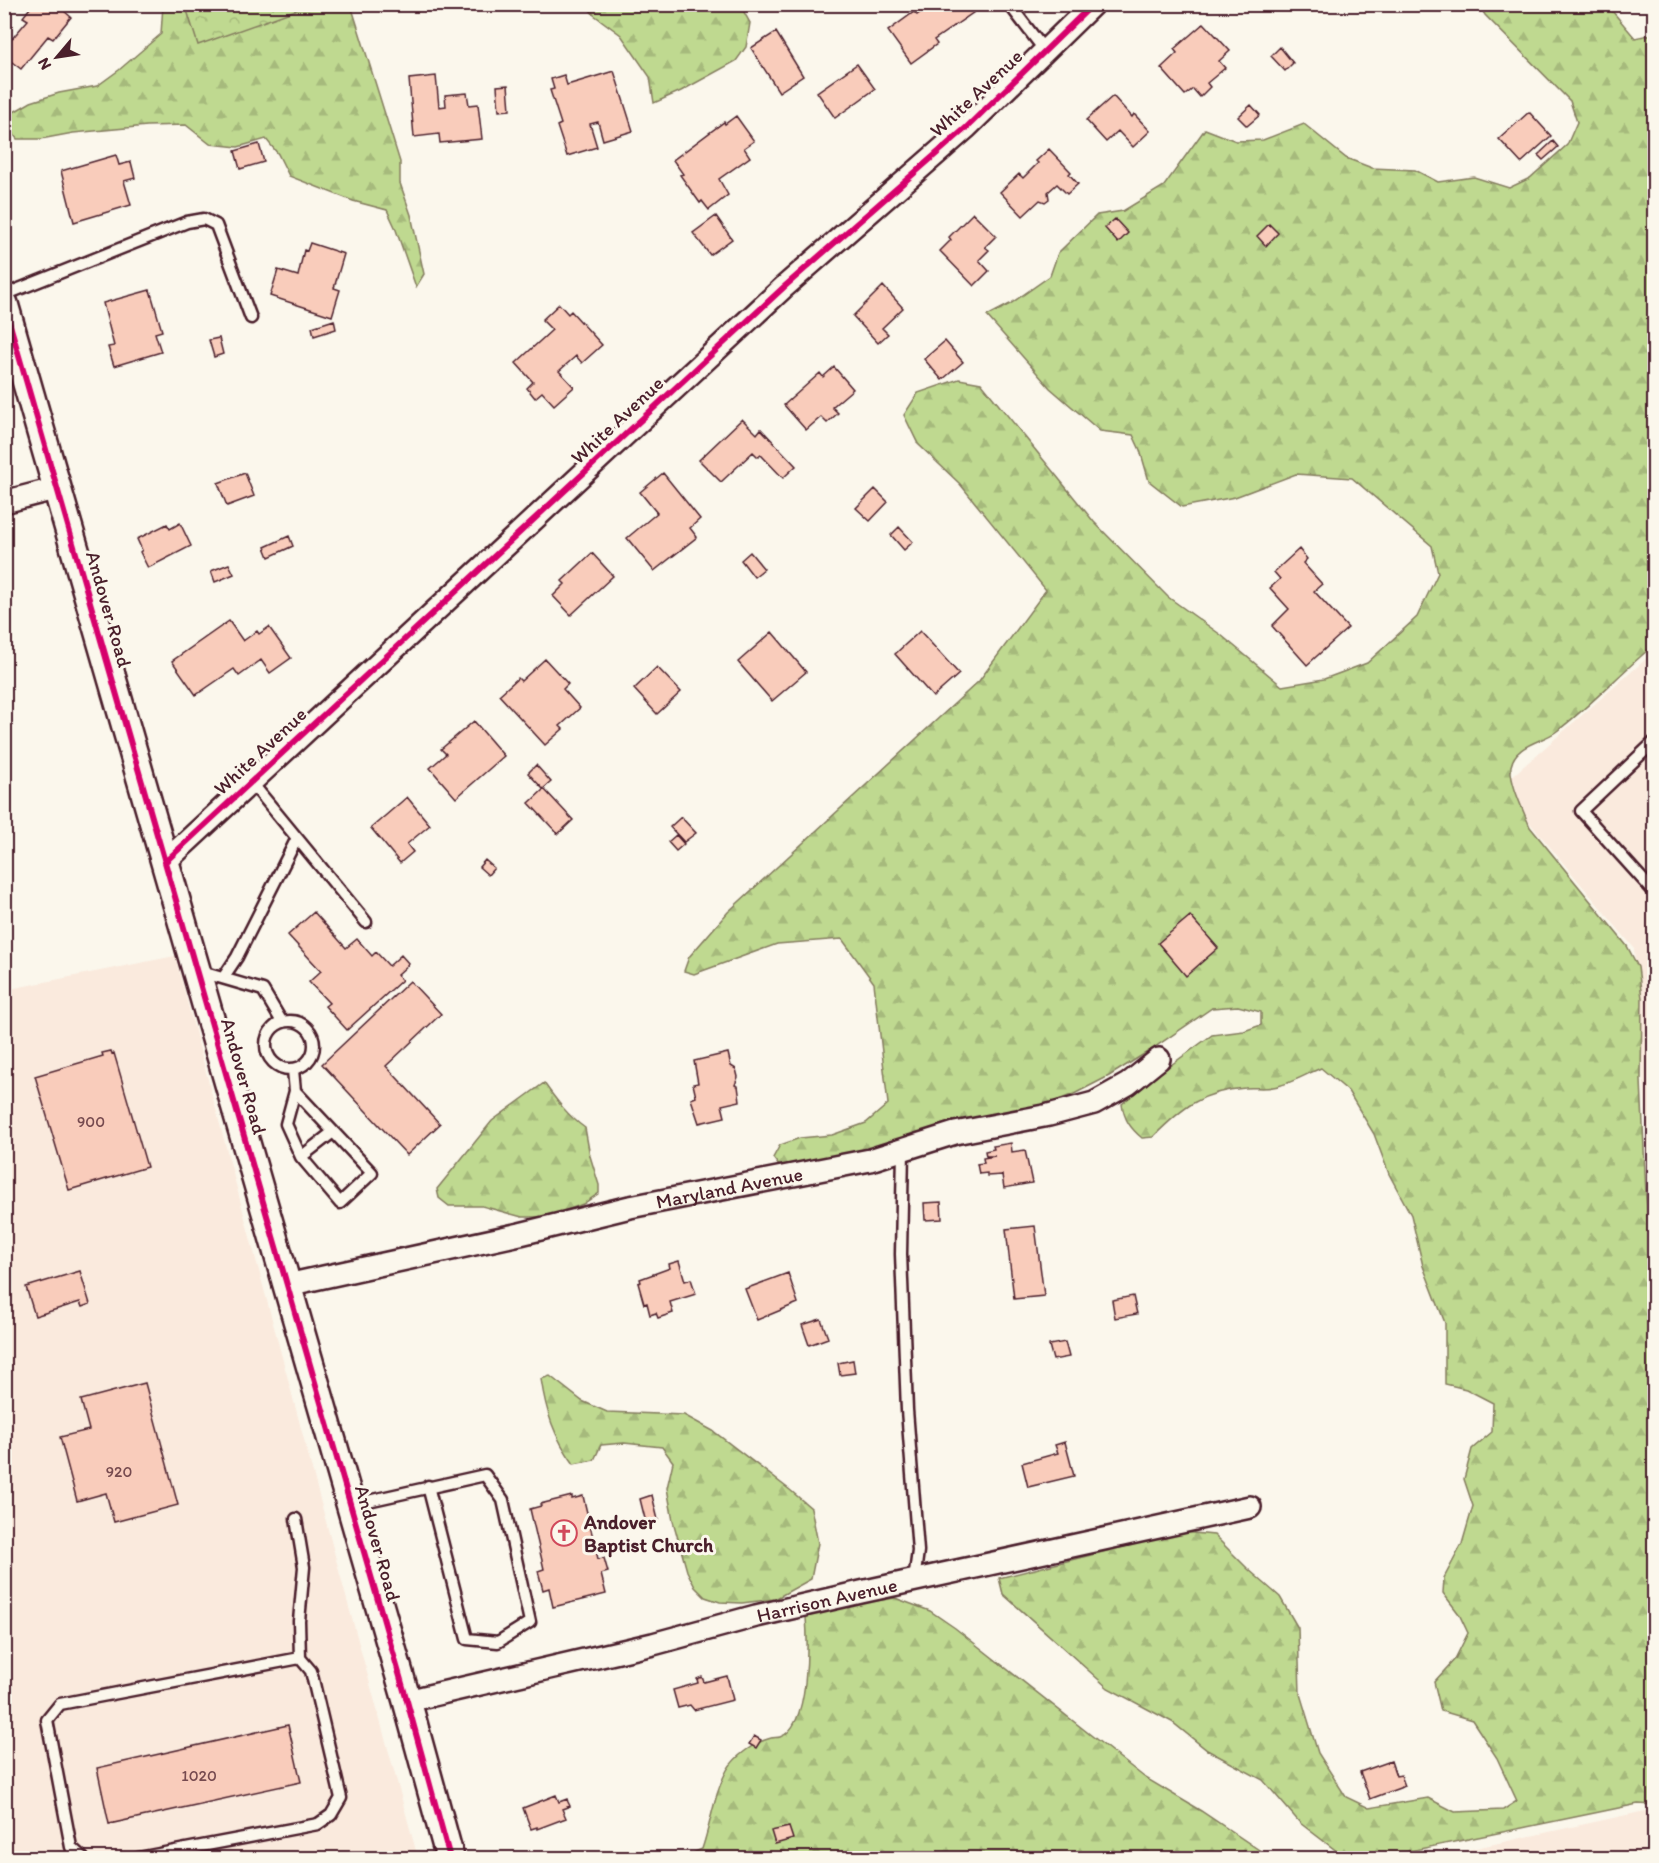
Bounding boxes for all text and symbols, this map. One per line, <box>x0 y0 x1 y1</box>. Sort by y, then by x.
north arrow <box>27 27 87 87</box>
street label: White Avenue <box>925 44 1027 142</box>
text: N <box>33 55 55 73</box>
street label: White Avenue <box>566 371 668 469</box>
street label: Andover Road <box>81 548 137 670</box>
street label: White Avenue <box>209 702 311 800</box>
street label: Andover Road <box>216 1015 272 1137</box>
house number: 900 <box>77 1112 105 1131</box>
street label: Maryland Avenue <box>654 1161 805 1214</box>
house number: 920 <box>106 1462 132 1481</box>
street label: Andover Road <box>350 1482 406 1604</box>
place label: Andover Baptist Church <box>583 1510 714 1558</box>
church icon: Andover Baptist Church <box>549 1518 579 1548</box>
street label: Harrison Avenue <box>754 1572 899 1627</box>
house number: 1020 <box>181 1766 217 1785</box>

